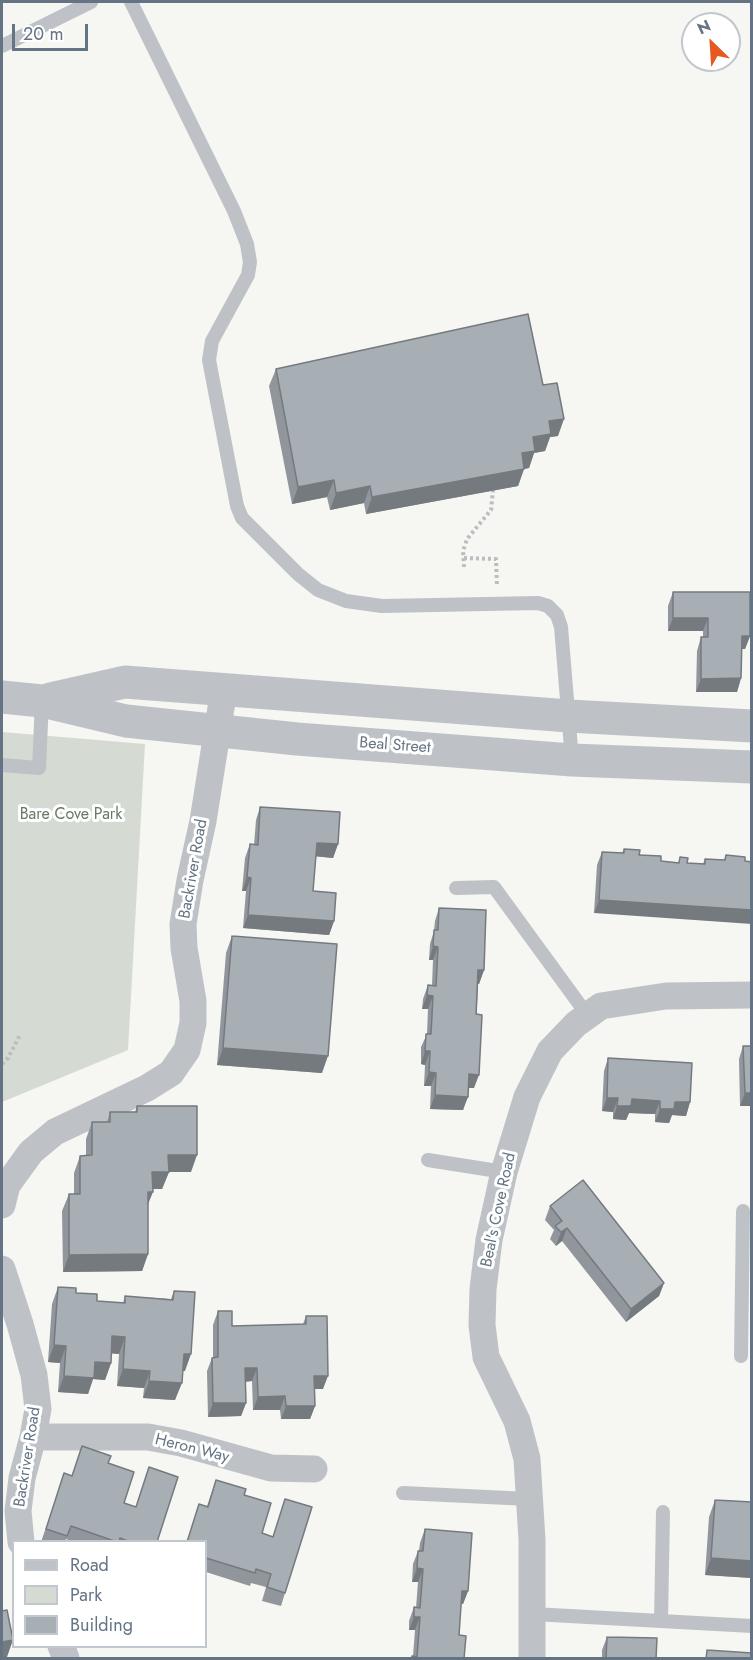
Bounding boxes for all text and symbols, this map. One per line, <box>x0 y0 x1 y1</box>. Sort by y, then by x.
scale bar <box>15 12 92 50</box>
north arrow <box>681 12 741 72</box>
text: N <box>693 14 715 40</box>
text: 20 m <box>23 21 63 47</box>
street label: Beal Street <box>359 734 431 758</box>
park label: Bare Cove Park <box>20 805 122 825</box>
street label: Backriver Road <box>176 818 212 920</box>
street label: Beal's Cove Road <box>477 1151 521 1269</box>
street label: Backriver Road <box>11 1406 45 1508</box>
street label: Heron Way <box>153 1431 231 1467</box>
legend <box>12 1540 207 1648</box>
text: Road <box>70 1552 109 1578</box>
text: Park <box>70 1582 102 1608</box>
text: Building <box>70 1612 133 1638</box>

